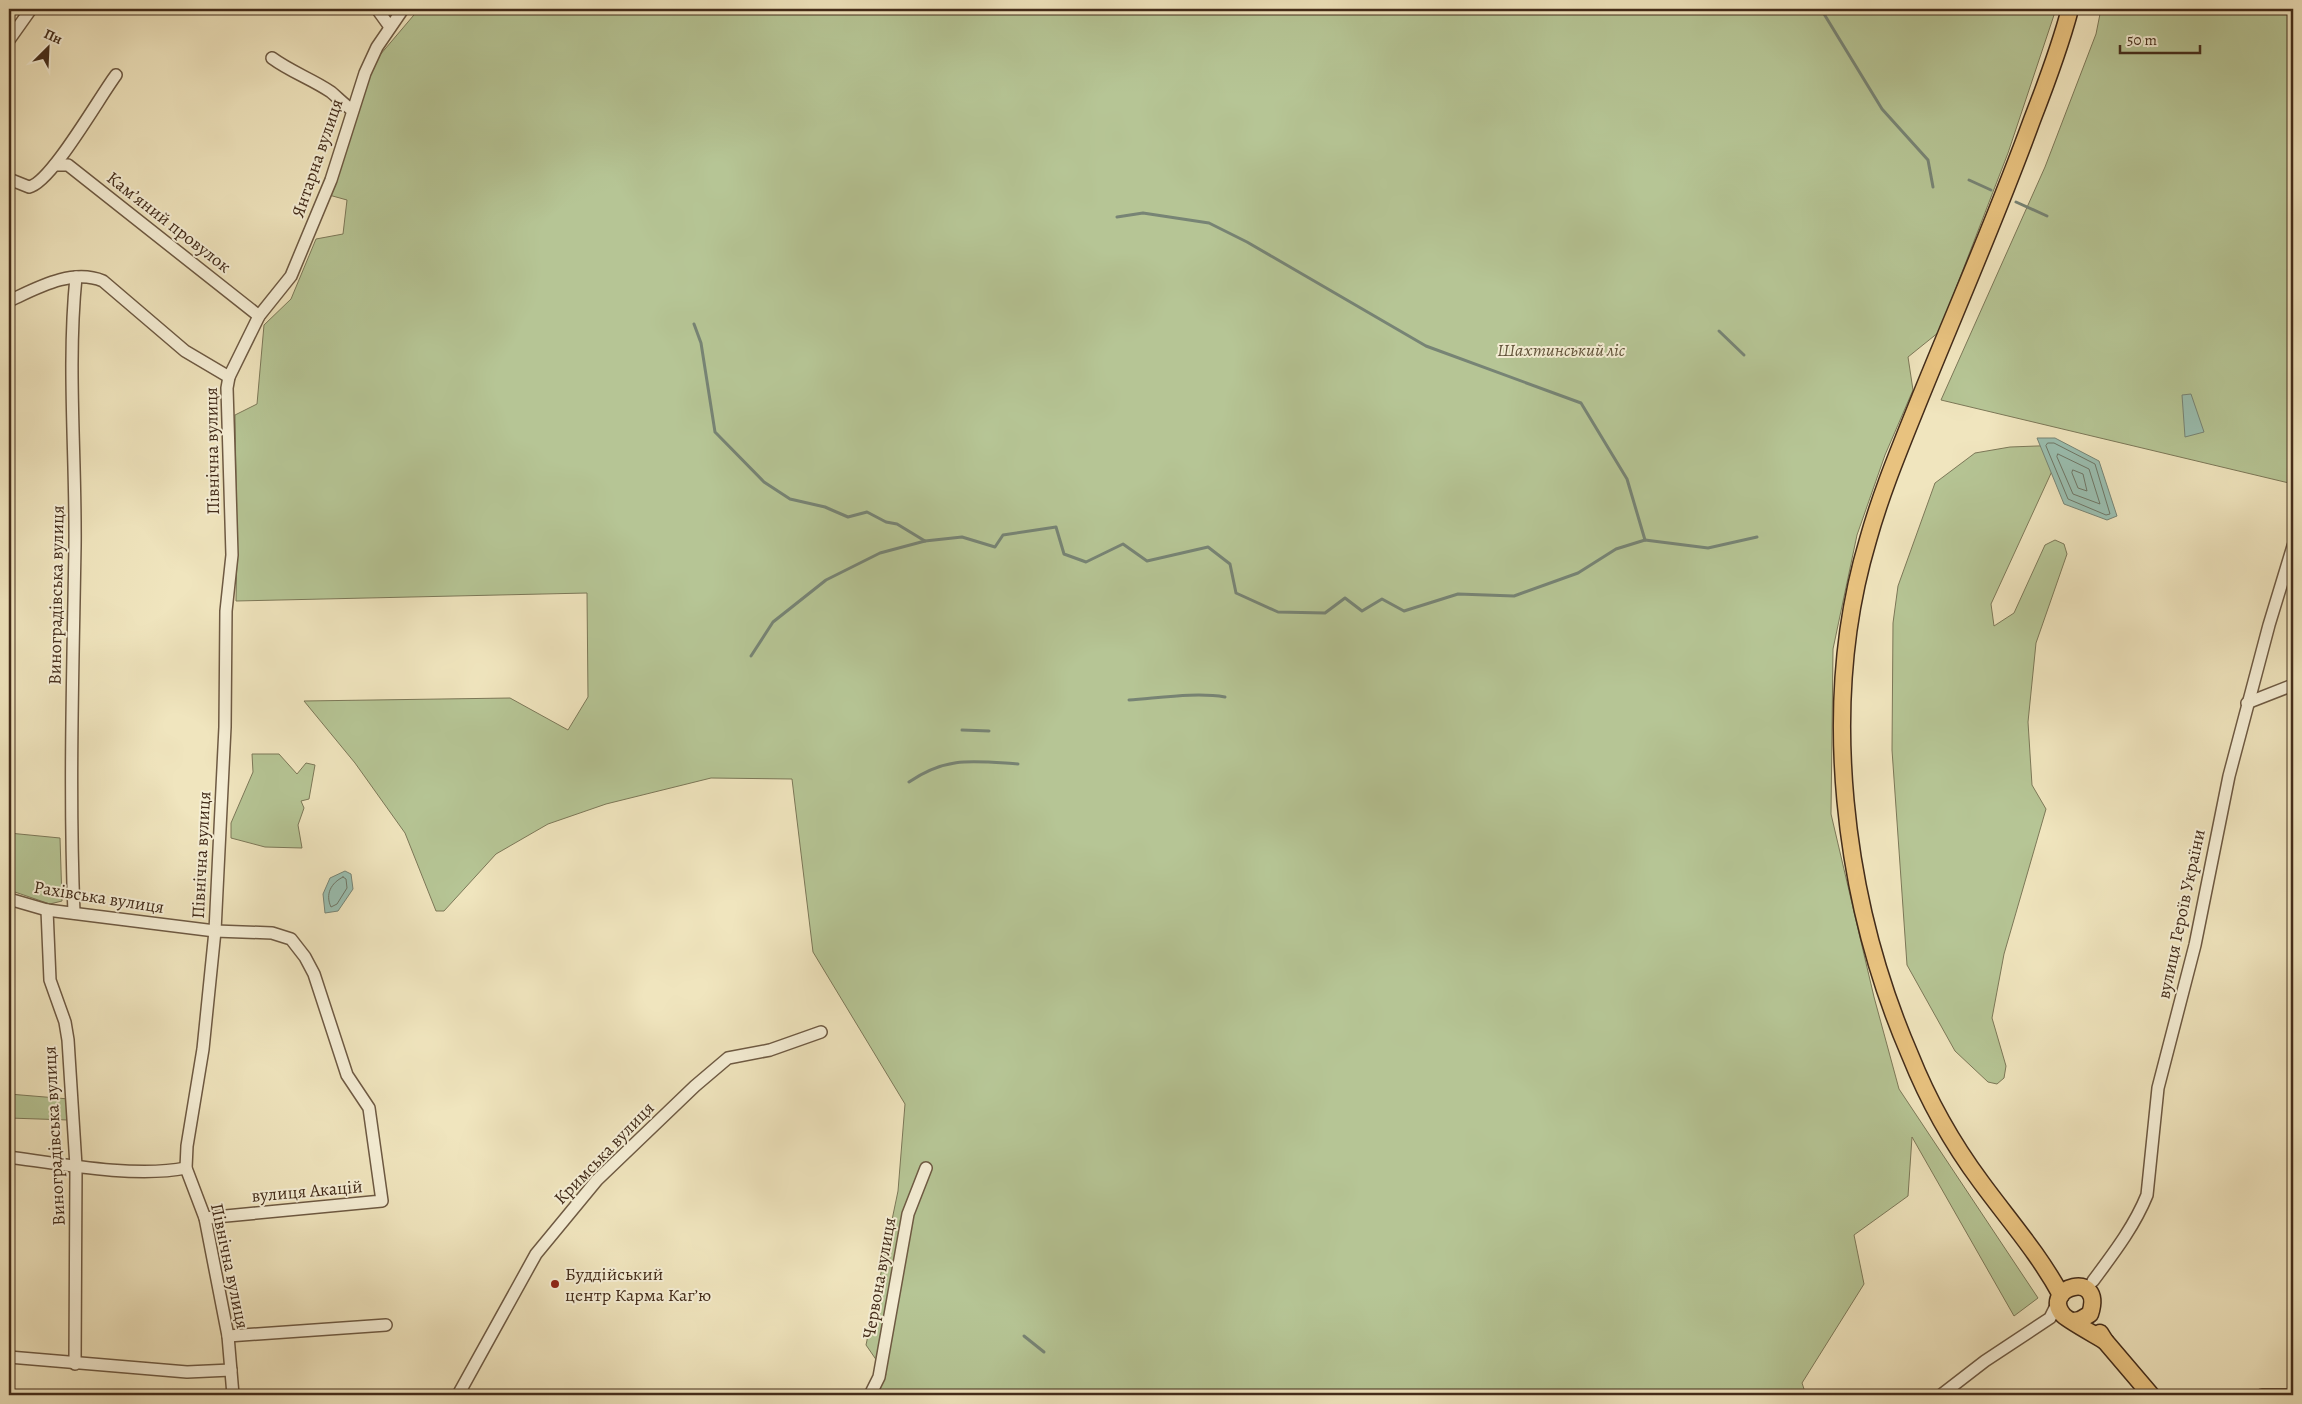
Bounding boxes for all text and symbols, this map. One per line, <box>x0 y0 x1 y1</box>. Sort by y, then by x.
north arrow <box>22 22 72 72</box>
scale bar <box>2120 22 2200 54</box>
text: Пн <box>41 24 65 49</box>
text: 50 m <box>2127 30 2157 50</box>
street label: Янтарна вулиця <box>285 95 349 221</box>
street label: Камʼяний провулок <box>102 166 236 278</box>
park label: Шахтинський ліс <box>1497 338 1626 362</box>
street label: Північна вулиця <box>199 387 225 515</box>
street label: Виноградівська вулиця <box>42 505 70 685</box>
street label: Північна вулиця <box>186 791 216 919</box>
street label: вулиця Героїв України <box>2151 827 2211 1001</box>
street label: Рахівська вулиця <box>32 875 166 919</box>
street label: Виноградівська вулиця <box>37 1046 71 1226</box>
street label: Кримська вулиця <box>549 1096 659 1210</box>
street label: вулиця Акацій <box>250 1174 364 1208</box>
street label: Північна вулиця <box>205 1201 255 1331</box>
street label: Червона вулиця <box>857 1215 901 1341</box>
place label: Буддійський центр Карма Кагʼю <box>565 1262 711 1307</box>
marker: Буддійський центр Карма Кагʼю <box>549 1278 561 1290</box>

